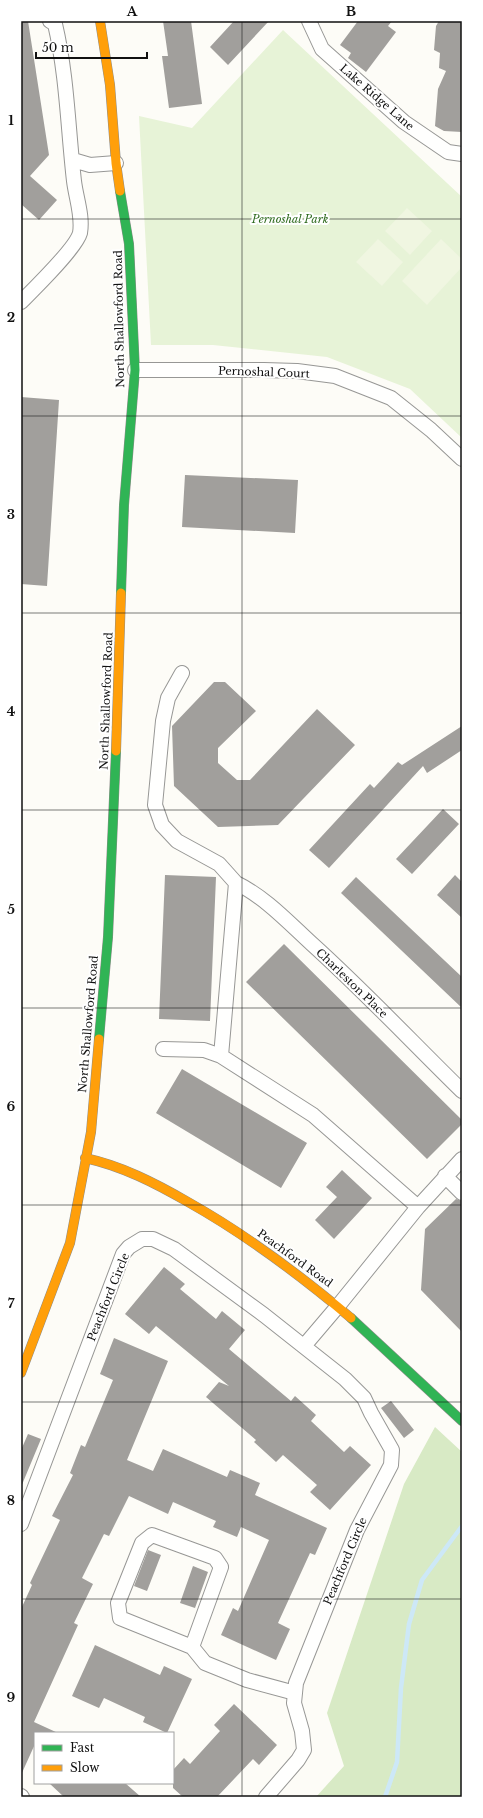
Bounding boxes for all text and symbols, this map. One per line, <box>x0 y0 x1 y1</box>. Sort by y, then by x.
text: A <box>126 3 138 20</box>
text: B <box>346 3 356 20</box>
scale bar <box>36 34 147 60</box>
text: 50 m <box>42 40 74 55</box>
street label: Lake Ridge Lane <box>337 61 417 133</box>
text: 1 <box>8 112 14 129</box>
park label: Pernoshal Park <box>251 212 329 226</box>
street label: North Shallowford Road <box>111 249 127 388</box>
text: 2 <box>7 309 15 326</box>
street label: Pernoshal Court <box>218 363 311 381</box>
text: 3 <box>7 506 15 523</box>
street label: North Shallowford Road <box>97 631 115 770</box>
text: 4 <box>7 703 16 720</box>
text: 5 <box>7 901 15 918</box>
street label: Charleston Place <box>313 945 391 1021</box>
street label: North Shallowford Road <box>75 954 101 1093</box>
text: 6 <box>7 1098 16 1115</box>
street label: Peachford Road <box>255 1226 336 1290</box>
street label: Peachford Circle <box>84 1251 132 1343</box>
text: 7 <box>8 1295 15 1312</box>
text: 8 <box>7 1492 15 1509</box>
street label: Peachford Circle <box>320 1515 370 1607</box>
text: 9 <box>7 1689 16 1706</box>
legend <box>34 1732 174 1784</box>
text: Fast <box>70 1740 95 1755</box>
text: Slow <box>70 1760 100 1775</box>

